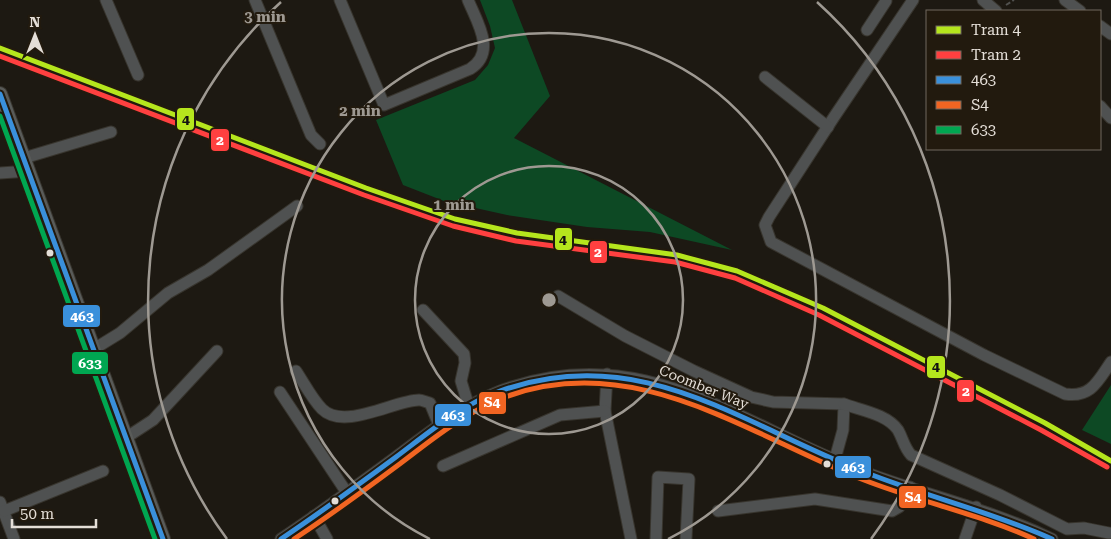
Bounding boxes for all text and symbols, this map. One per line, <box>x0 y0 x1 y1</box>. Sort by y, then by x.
text: 3 min <box>244 8 286 26</box>
north arrow <box>10 10 60 60</box>
legend <box>926 10 1101 150</box>
text: N <box>30 14 41 30</box>
text: Tram 4 <box>971 21 1022 39</box>
text: Tram 2 <box>971 46 1021 64</box>
text: 463 <box>971 71 996 89</box>
text: S4 <box>971 96 989 114</box>
text: 2 min <box>339 102 381 120</box>
line badge: 4 <box>176 107 195 131</box>
text: 4 <box>182 111 190 127</box>
text: 633 <box>971 121 996 139</box>
line badge: 2 <box>210 128 230 152</box>
text: 2 <box>216 132 224 148</box>
text: 1 min <box>433 196 475 214</box>
line badge: 4 <box>554 227 573 251</box>
text: 4 <box>559 231 567 247</box>
line badge: 2 <box>589 240 608 264</box>
text: 2 <box>594 244 602 260</box>
unlabelled marker <box>45 248 55 258</box>
centre of rings <box>540 291 558 309</box>
line badge: 463 <box>62 304 101 328</box>
text: 463 <box>70 308 94 324</box>
line badge: 633 <box>71 351 109 375</box>
text: 633 <box>78 355 102 371</box>
line badge: 4 <box>926 355 946 379</box>
text: 4 <box>932 358 940 374</box>
street label: Coomber Way <box>657 362 752 412</box>
line badge: 2 <box>956 379 975 403</box>
text: 2 <box>962 383 970 399</box>
line badge: S4 <box>478 391 507 415</box>
text: S4 <box>484 394 500 410</box>
line badge: 463 <box>434 403 472 427</box>
text: 463 <box>441 407 465 423</box>
line badge: 463 <box>834 455 872 479</box>
unlabelled marker <box>822 459 832 469</box>
text: 463 <box>841 459 865 475</box>
line badge: S4 <box>898 485 927 509</box>
text: S4 <box>905 489 921 505</box>
scale bar <box>12 496 96 528</box>
unlabelled marker <box>330 496 340 506</box>
text: 50 m <box>20 505 55 523</box>

